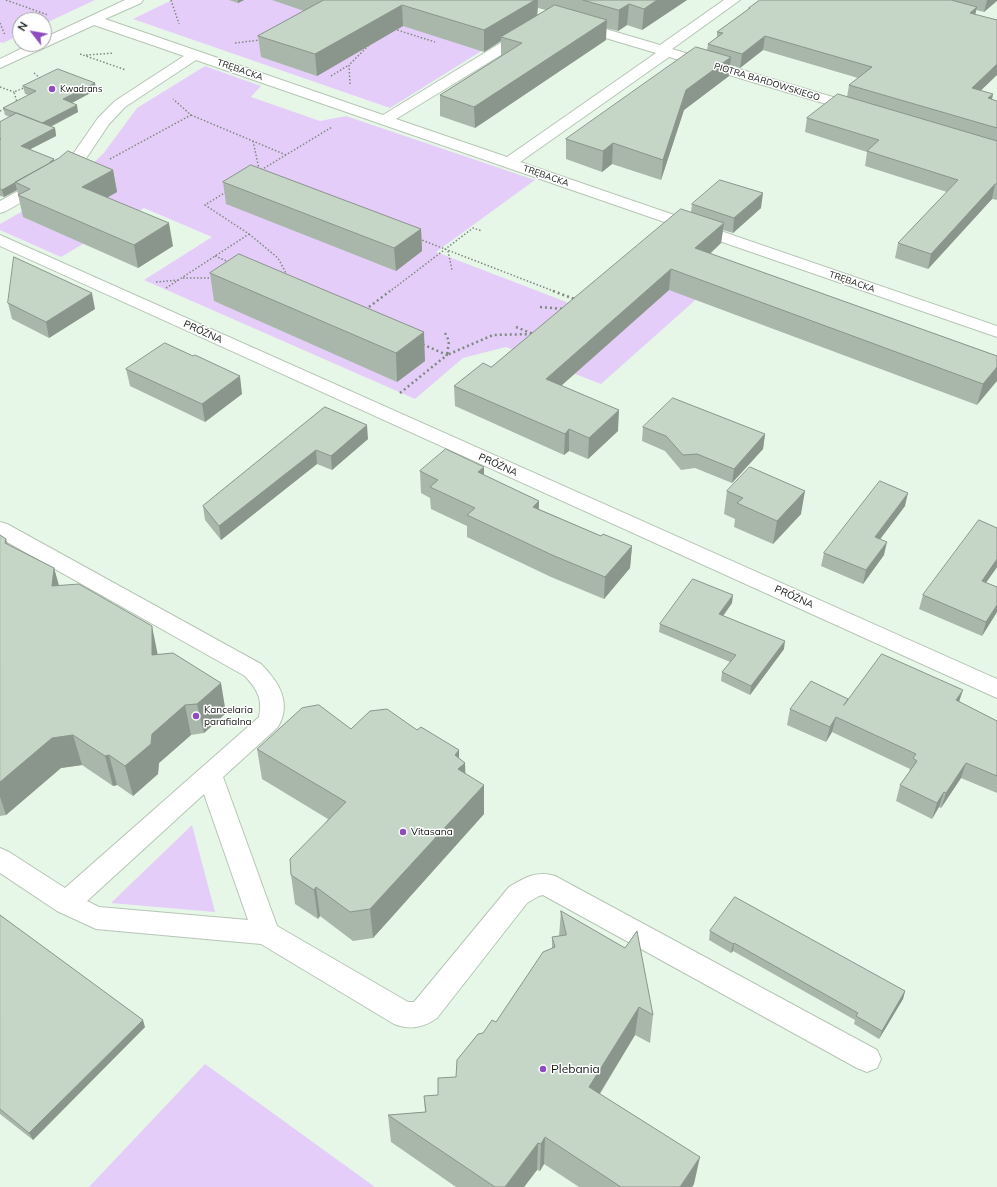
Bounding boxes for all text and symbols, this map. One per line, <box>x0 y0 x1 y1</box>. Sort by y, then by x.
north arrow <box>12 12 52 52</box>
text: N <box>14 19 31 34</box>
street label: TRĘBACKA <box>216 57 264 83</box>
street label: PIOTRA BARDOWSKIEGO <box>713 61 821 103</box>
marker: Kwadrans <box>47 84 57 94</box>
place label: Kwadrans <box>60 84 102 94</box>
street label: TRĘBACKA <box>522 163 570 189</box>
street label: TRĘBACKA <box>828 269 876 295</box>
street label: PRÓŻNA <box>181 318 225 346</box>
street label: PRÓŻNA <box>476 451 520 479</box>
street label: PRÓŻNA <box>772 583 816 611</box>
place label: Kancelaria parafialna <box>204 704 253 728</box>
marker: Kancelaria parafialna <box>191 711 201 721</box>
place label: Vitasana <box>411 826 453 838</box>
marker: Vitasana <box>398 827 408 837</box>
place label: Plebania <box>551 1062 600 1076</box>
marker: Plebania <box>538 1064 548 1074</box>

